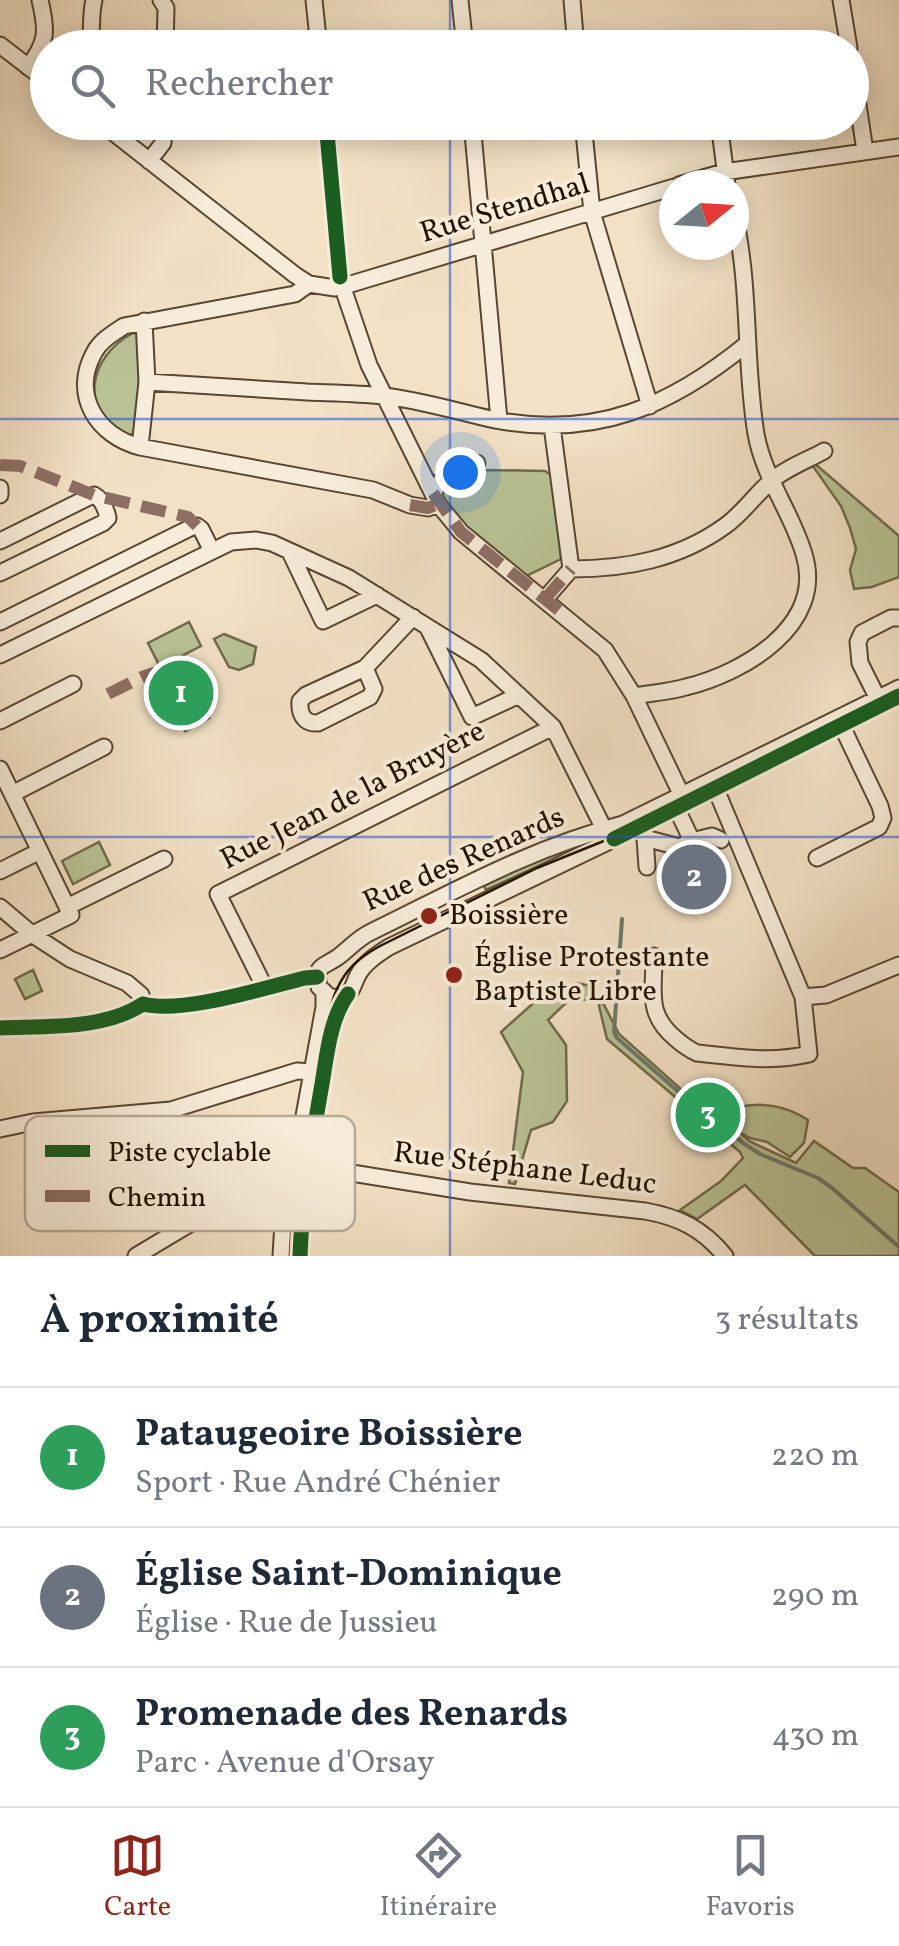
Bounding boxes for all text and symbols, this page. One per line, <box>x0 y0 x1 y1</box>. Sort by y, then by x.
search box <box>30 30 869 140</box>
icon: search <box>65 58 120 113</box>
text: Rechercher <box>145 59 333 112</box>
street label: Rue Stendhal <box>415 163 595 255</box>
north arrow <box>659 170 749 260</box>
your location <box>435 447 486 498</box>
pin: 1 <box>148 656 214 730</box>
street label: Rue Jean de la Bruyère <box>213 711 493 881</box>
street label: Rue des Renards <box>356 797 572 923</box>
pin: 2 <box>662 840 726 914</box>
place label: Boissière <box>449 895 568 937</box>
marker: Boissière <box>418 905 440 927</box>
place label: Église Protestante Baptiste Libre <box>474 937 710 1013</box>
marker: Église Protestante Baptiste Libre <box>443 964 465 986</box>
pin: 3 <box>676 1078 740 1152</box>
legend <box>25 1116 355 1231</box>
street label: Rue Stéphane Leduc <box>391 1132 659 1206</box>
text: Piste cyclable <box>108 1134 271 1173</box>
text: Chemin <box>108 1179 206 1218</box>
text: À proximité <box>40 1292 279 1351</box>
text: 3 résultats <box>715 1299 859 1343</box>
text: Pataugeoire Boissière <box>135 1409 523 1462</box>
text: 1 <box>66 1435 79 1479</box>
text: 220 m <box>771 1435 859 1479</box>
text: Sport · Rue André Chénier <box>135 1462 500 1506</box>
text: Église Saint-Dominique <box>135 1549 562 1602</box>
text: 2 <box>64 1575 81 1619</box>
text: 290 m <box>771 1575 859 1619</box>
text: Église · Rue de Jussieu <box>135 1602 438 1646</box>
text: Promenade des Renards <box>135 1689 568 1742</box>
text: 3 <box>64 1715 81 1759</box>
text: 430 m <box>771 1715 859 1759</box>
text: Parc · Avenue d'Orsay <box>135 1742 434 1786</box>
tab: Carte <box>104 1828 171 1927</box>
tab: Itinéraire <box>380 1828 497 1927</box>
tab: Favoris <box>706 1828 795 1927</box>

